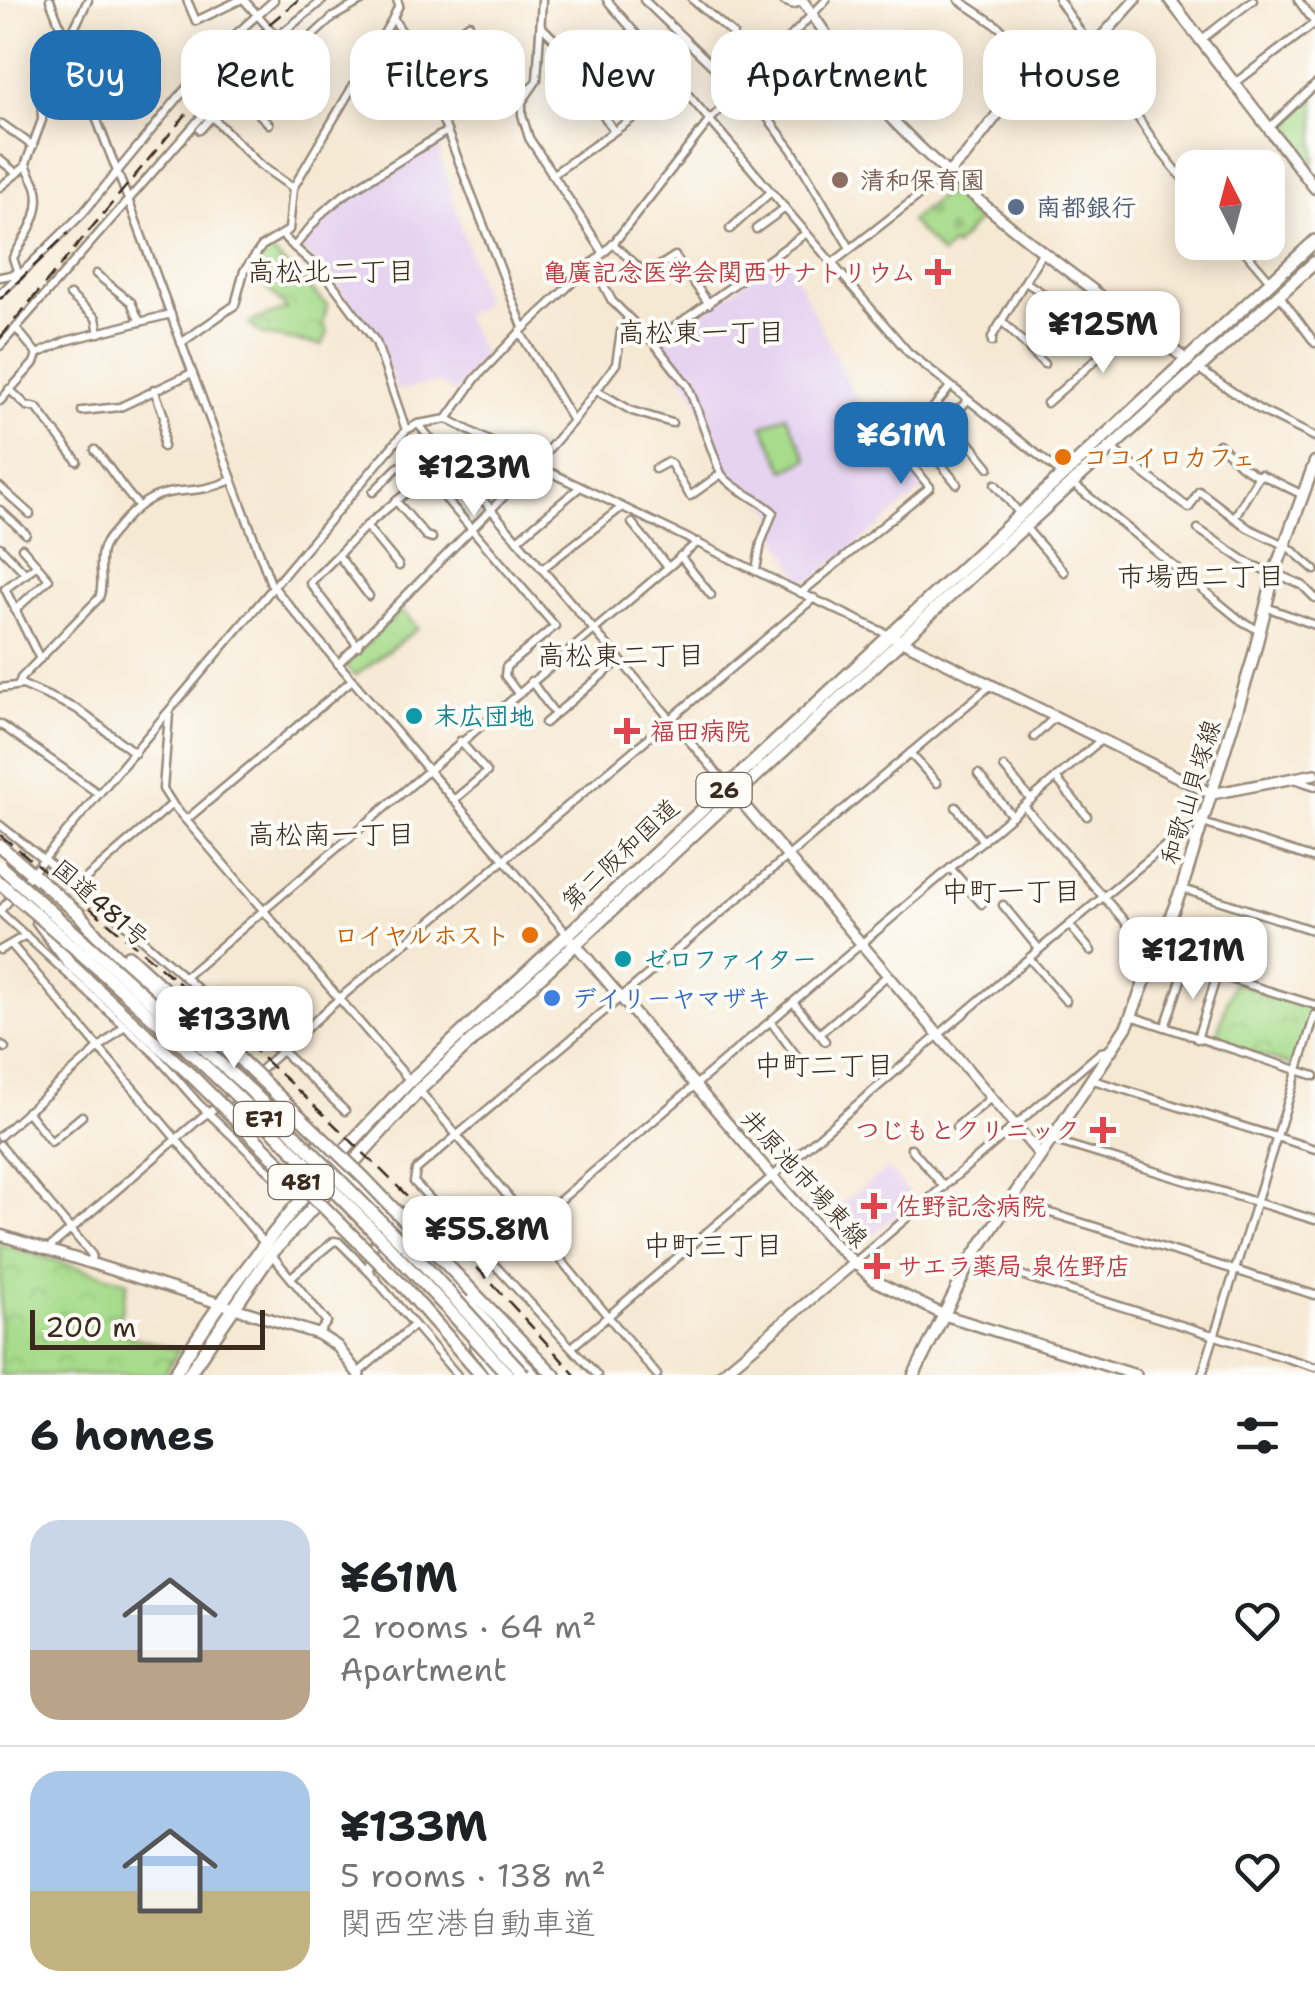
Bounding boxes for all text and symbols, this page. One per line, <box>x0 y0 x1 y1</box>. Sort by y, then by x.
chip: Buy <box>30 30 161 120</box>
chip: Rent <box>181 30 330 120</box>
chip: Filters <box>350 30 525 120</box>
chip: New <box>545 30 691 120</box>
chip: Apartment <box>711 30 963 120</box>
chip: House <box>983 30 1156 120</box>
north arrow <box>1175 150 1285 260</box>
map controls <box>1175 150 1285 260</box>
place label: 清和保育園 <box>860 163 985 197</box>
marker: 清和保育園 <box>829 169 851 191</box>
place label: 南都銀行 <box>1036 190 1136 224</box>
marker: 南都銀行 <box>1005 196 1027 218</box>
district label: 高松北二丁目 <box>247 252 415 290</box>
place label: 亀廣記念医学会関西サナトリウム <box>542 255 916 289</box>
marker: 亀廣記念医学会関西サナトリウム <box>925 259 951 285</box>
pin: ¥125M <box>1033 291 1173 376</box>
text: ¥125M <box>1048 302 1158 345</box>
district label: 高松東一丁目 <box>617 313 785 351</box>
pin: ¥61M <box>842 402 960 487</box>
text: ¥61M <box>856 413 946 456</box>
pin: ¥123M <box>404 434 544 519</box>
place label: ココイロカフェ <box>1083 440 1256 474</box>
text: ¥123M <box>418 445 530 488</box>
marker: ココイロカフェ <box>1052 446 1074 468</box>
district label: 市場西二丁目 <box>1117 557 1285 595</box>
district label: 高松東二丁目 <box>537 636 705 674</box>
place label: 末広団地 <box>434 699 534 733</box>
marker: 末広団地 <box>403 705 425 727</box>
place label: 福田病院 <box>650 714 750 748</box>
street label: 和歌山貝塚線 <box>1152 715 1228 869</box>
marker: 福田病院 <box>614 718 640 744</box>
road number: 26 <box>696 773 752 807</box>
street label: 第二阪和国道 <box>554 790 686 918</box>
district label: 高松南一丁目 <box>247 815 415 853</box>
street label: 国道481号 <box>45 851 157 955</box>
district label: 中町一丁目 <box>941 872 1081 910</box>
pin: ¥121M <box>1123 917 1263 1002</box>
place label: ロイヤルホスト <box>333 918 510 952</box>
marker: ロイヤルホスト <box>519 924 541 946</box>
text: ¥121M <box>1141 928 1245 971</box>
place label: ゼロファイター <box>643 942 817 976</box>
marker: ゼロファイター <box>612 948 634 970</box>
place label: デイリーヤマザキ <box>572 981 772 1015</box>
pin: ¥133M <box>164 986 304 1071</box>
marker: デイリーヤマザキ <box>541 987 563 1009</box>
text: ¥133M <box>178 997 290 1040</box>
district label: 中町二丁目 <box>754 1046 894 1084</box>
road number: E71 <box>234 1102 294 1136</box>
street label: 井原池市場東線 <box>734 1102 876 1254</box>
place label: つじもとクリニック <box>855 1113 1080 1147</box>
marker: つじもとクリニック <box>1090 1117 1116 1143</box>
road number: 481 <box>268 1165 334 1199</box>
place label: 佐野記念病院 <box>896 1189 1046 1223</box>
marker: 佐野記念病院 <box>861 1193 887 1219</box>
pin: ¥55.8M <box>406 1196 568 1281</box>
text: ¥55.8M <box>425 1207 549 1250</box>
district label: 中町三丁目 <box>643 1226 783 1264</box>
place label: サエラ薬局 泉佐野店 <box>897 1249 1131 1283</box>
marker: サエラ薬局 泉佐野店 <box>866 1255 888 1277</box>
scale bar <box>30 1305 265 1350</box>
text: 200 m <box>45 1308 136 1346</box>
text: 6 homes <box>30 1407 215 1463</box>
icon: filters <box>1230 1408 1285 1463</box>
text: ¥61M <box>340 1549 458 1605</box>
icon: home <box>110 1560 230 1680</box>
icon: heart <box>1230 1593 1285 1648</box>
text: 2 rooms · 64 m² <box>340 1605 596 1648</box>
text: Apartment <box>340 1648 507 1691</box>
text: ¥133M <box>340 1798 488 1854</box>
icon: home <box>110 1811 230 1931</box>
icon: heart <box>1230 1844 1285 1899</box>
text: 5 rooms · 138 m² <box>340 1854 606 1897</box>
text: 関西空港自動車道 <box>340 1901 596 1944</box>

